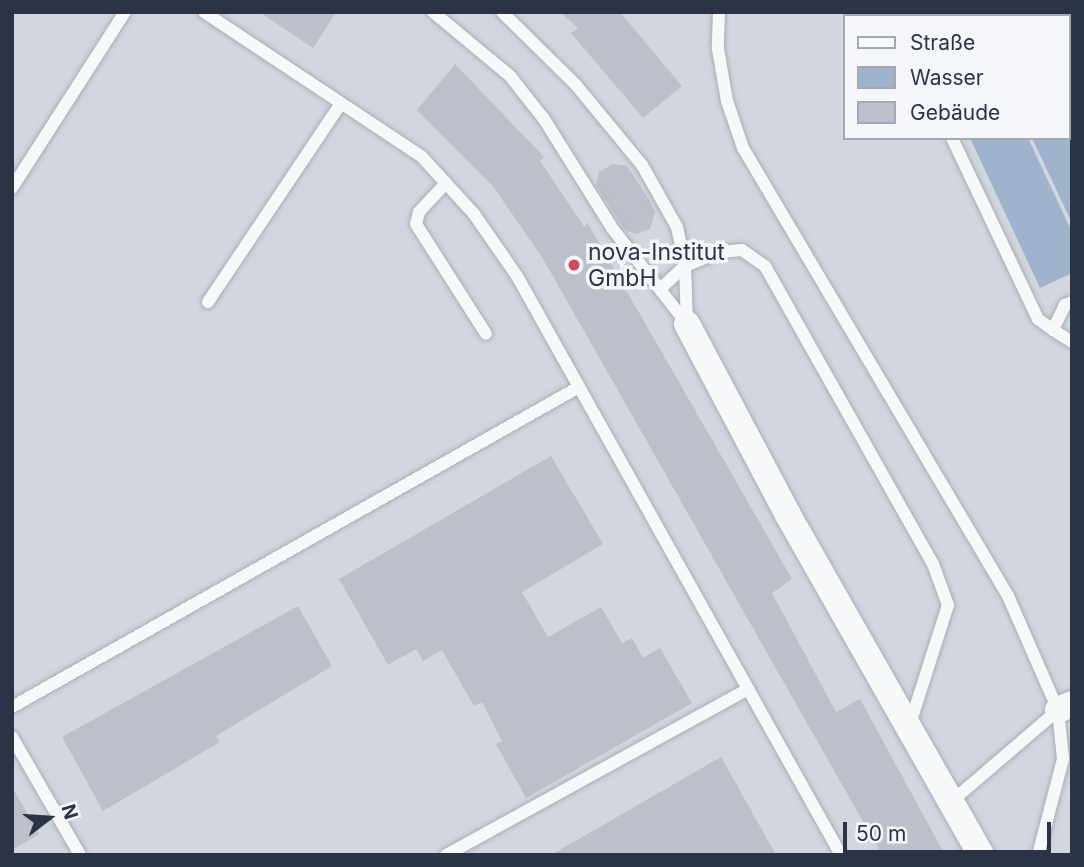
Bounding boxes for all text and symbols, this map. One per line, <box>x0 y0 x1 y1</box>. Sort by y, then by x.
legend <box>842 14 1070 140</box>
text: Straße <box>910 30 975 55</box>
text: Wasser <box>910 65 984 90</box>
text: Gebäude <box>910 100 1000 125</box>
place label: nova-Institut GmbH <box>588 238 725 292</box>
marker: nova-Institut GmbH <box>566 257 582 273</box>
north arrow <box>14 783 84 853</box>
text: N <box>56 801 83 822</box>
scale bar <box>846 808 1054 852</box>
text: 50 m <box>856 821 906 846</box>

